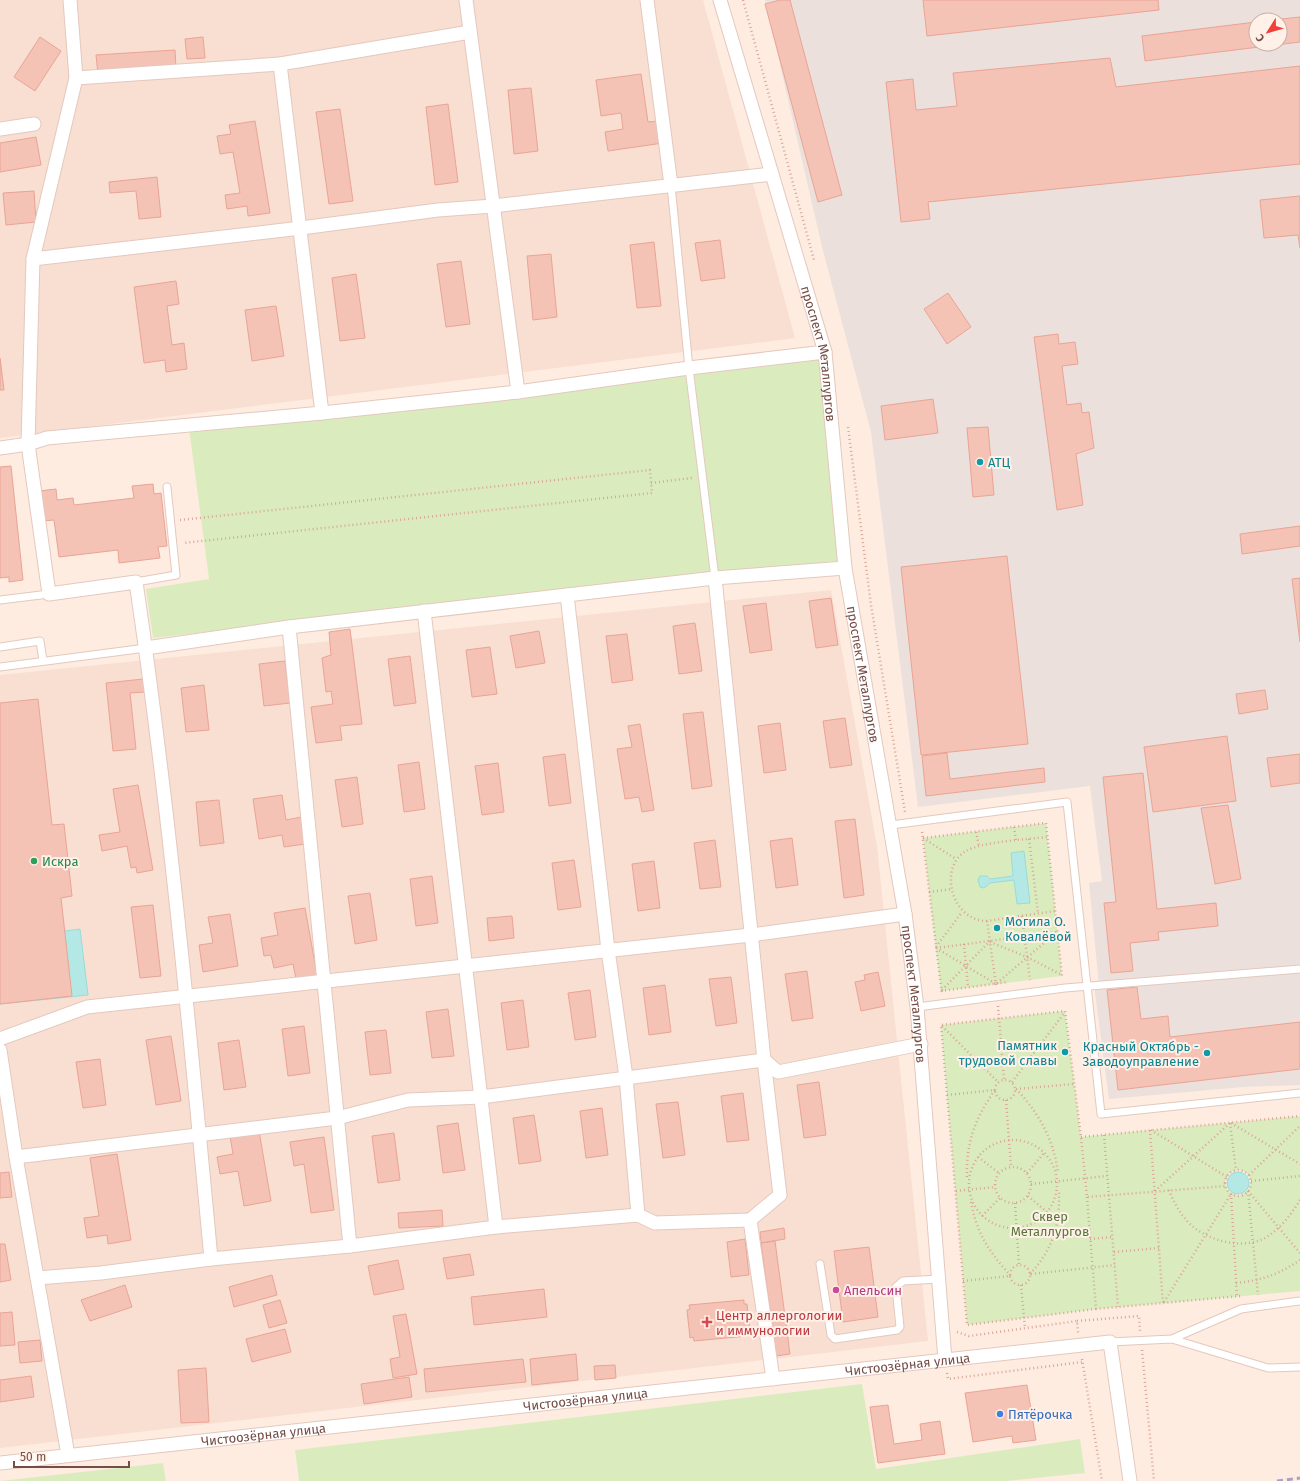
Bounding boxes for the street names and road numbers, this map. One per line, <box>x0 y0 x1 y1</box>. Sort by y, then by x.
street label: проспект Металлургов <box>798 284 839 422</box>
street label: проспект Металлургов <box>844 605 883 744</box>
street label: проспект Металлургов <box>899 924 929 1064</box>
street label: Чистоозёрная улица <box>844 1350 971 1378</box>
street label: Чистоозёрная улица <box>522 1385 649 1413</box>
street label: Чистоозёрная улица <box>200 1420 327 1449</box>

